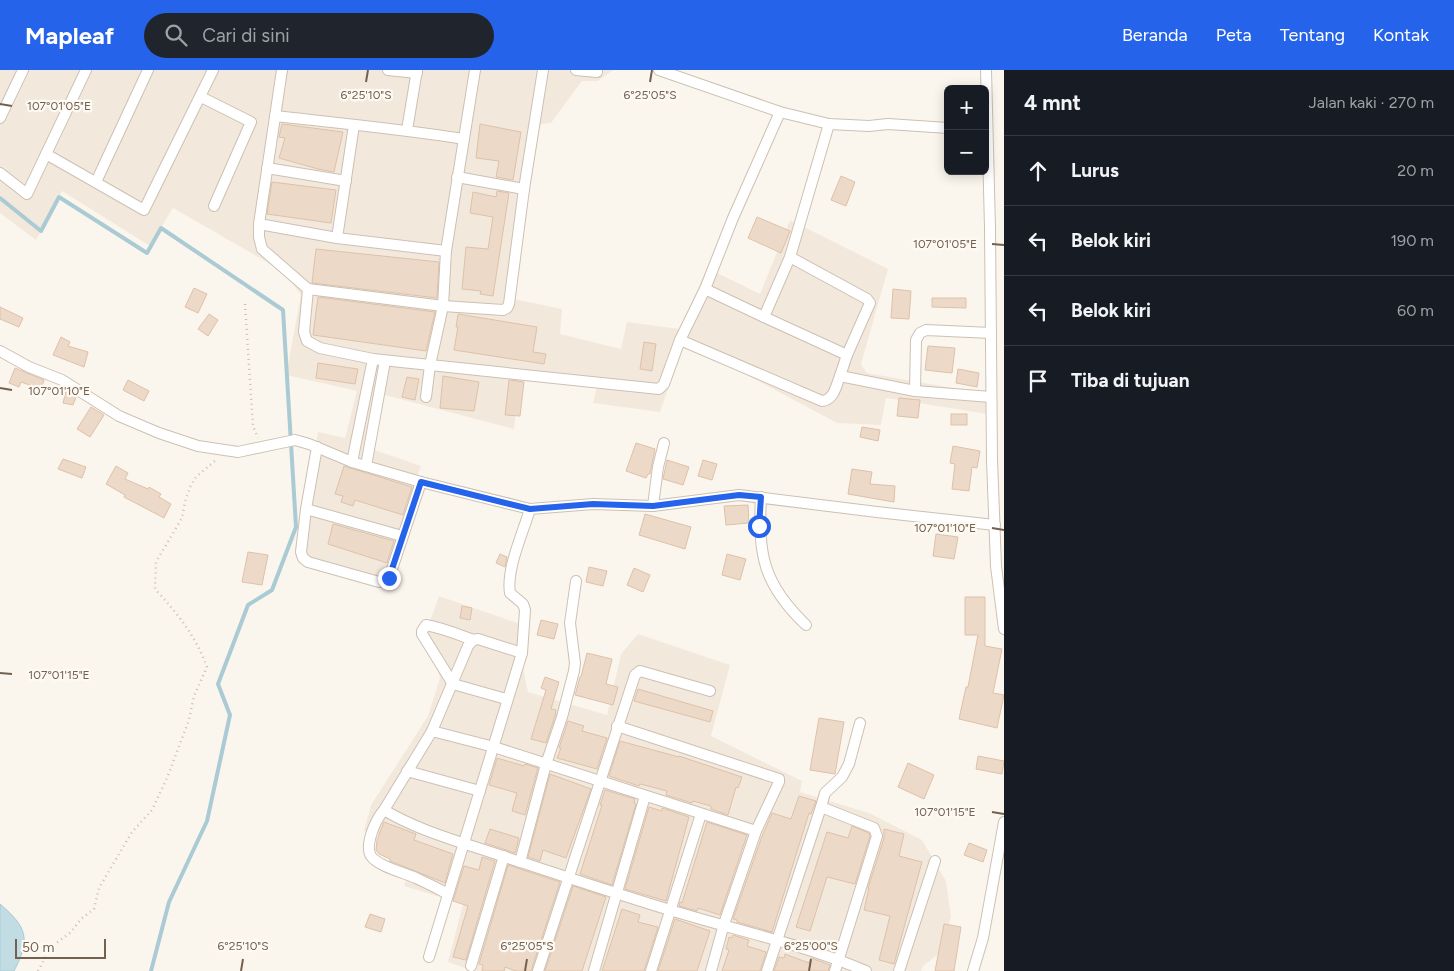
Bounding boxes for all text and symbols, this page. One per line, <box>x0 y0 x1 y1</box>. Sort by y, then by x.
search box <box>144 13 494 58</box>
text: Mapleaf <box>25 21 114 50</box>
icon: search <box>162 21 190 49</box>
text: Cari di sini <box>202 24 290 47</box>
text: Beranda <box>1122 24 1188 46</box>
text: Peta <box>1216 24 1252 46</box>
text: Tentang <box>1280 24 1345 46</box>
text: Kontak <box>1373 24 1429 46</box>
map controls <box>944 85 989 175</box>
button: + <box>944 85 989 130</box>
text: 6°25'10"S <box>340 88 392 102</box>
text: 6°25'05"S <box>623 88 677 102</box>
text: 4 mnt <box>1024 90 1081 115</box>
text: Jalan kaki · 270 m <box>1308 93 1434 112</box>
text: 107°01'05"E <box>27 99 91 113</box>
button: − <box>944 130 989 175</box>
icon: ahead <box>1024 157 1052 185</box>
text: Lurus <box>1071 159 1119 182</box>
text: 20 m <box>1397 161 1434 180</box>
icon: left <box>1024 227 1052 255</box>
text: Belok kiri <box>1071 229 1151 252</box>
text: 190 m <box>1391 231 1434 250</box>
text: 107°01'05"E <box>913 237 977 251</box>
icon: left <box>1024 297 1052 325</box>
text: Belok kiri <box>1071 299 1151 322</box>
text: 60 m <box>1397 301 1434 320</box>
icon: arrive <box>1024 367 1052 395</box>
text: Tiba di tujuan <box>1071 369 1190 392</box>
text: 107°01'10"E <box>28 384 90 398</box>
route start <box>748 515 771 538</box>
text: 107°01'10"E <box>914 521 976 535</box>
route end <box>378 567 401 590</box>
text: 107°01'15"E <box>28 668 90 682</box>
text: 107°01'15"E <box>914 805 976 819</box>
scale bar <box>15 936 106 959</box>
text: 50 m <box>22 939 54 956</box>
text: 6°25'10"S <box>217 939 269 953</box>
text: 6°25'05"S <box>500 939 554 953</box>
text: 6°25'00"S <box>784 939 838 953</box>

